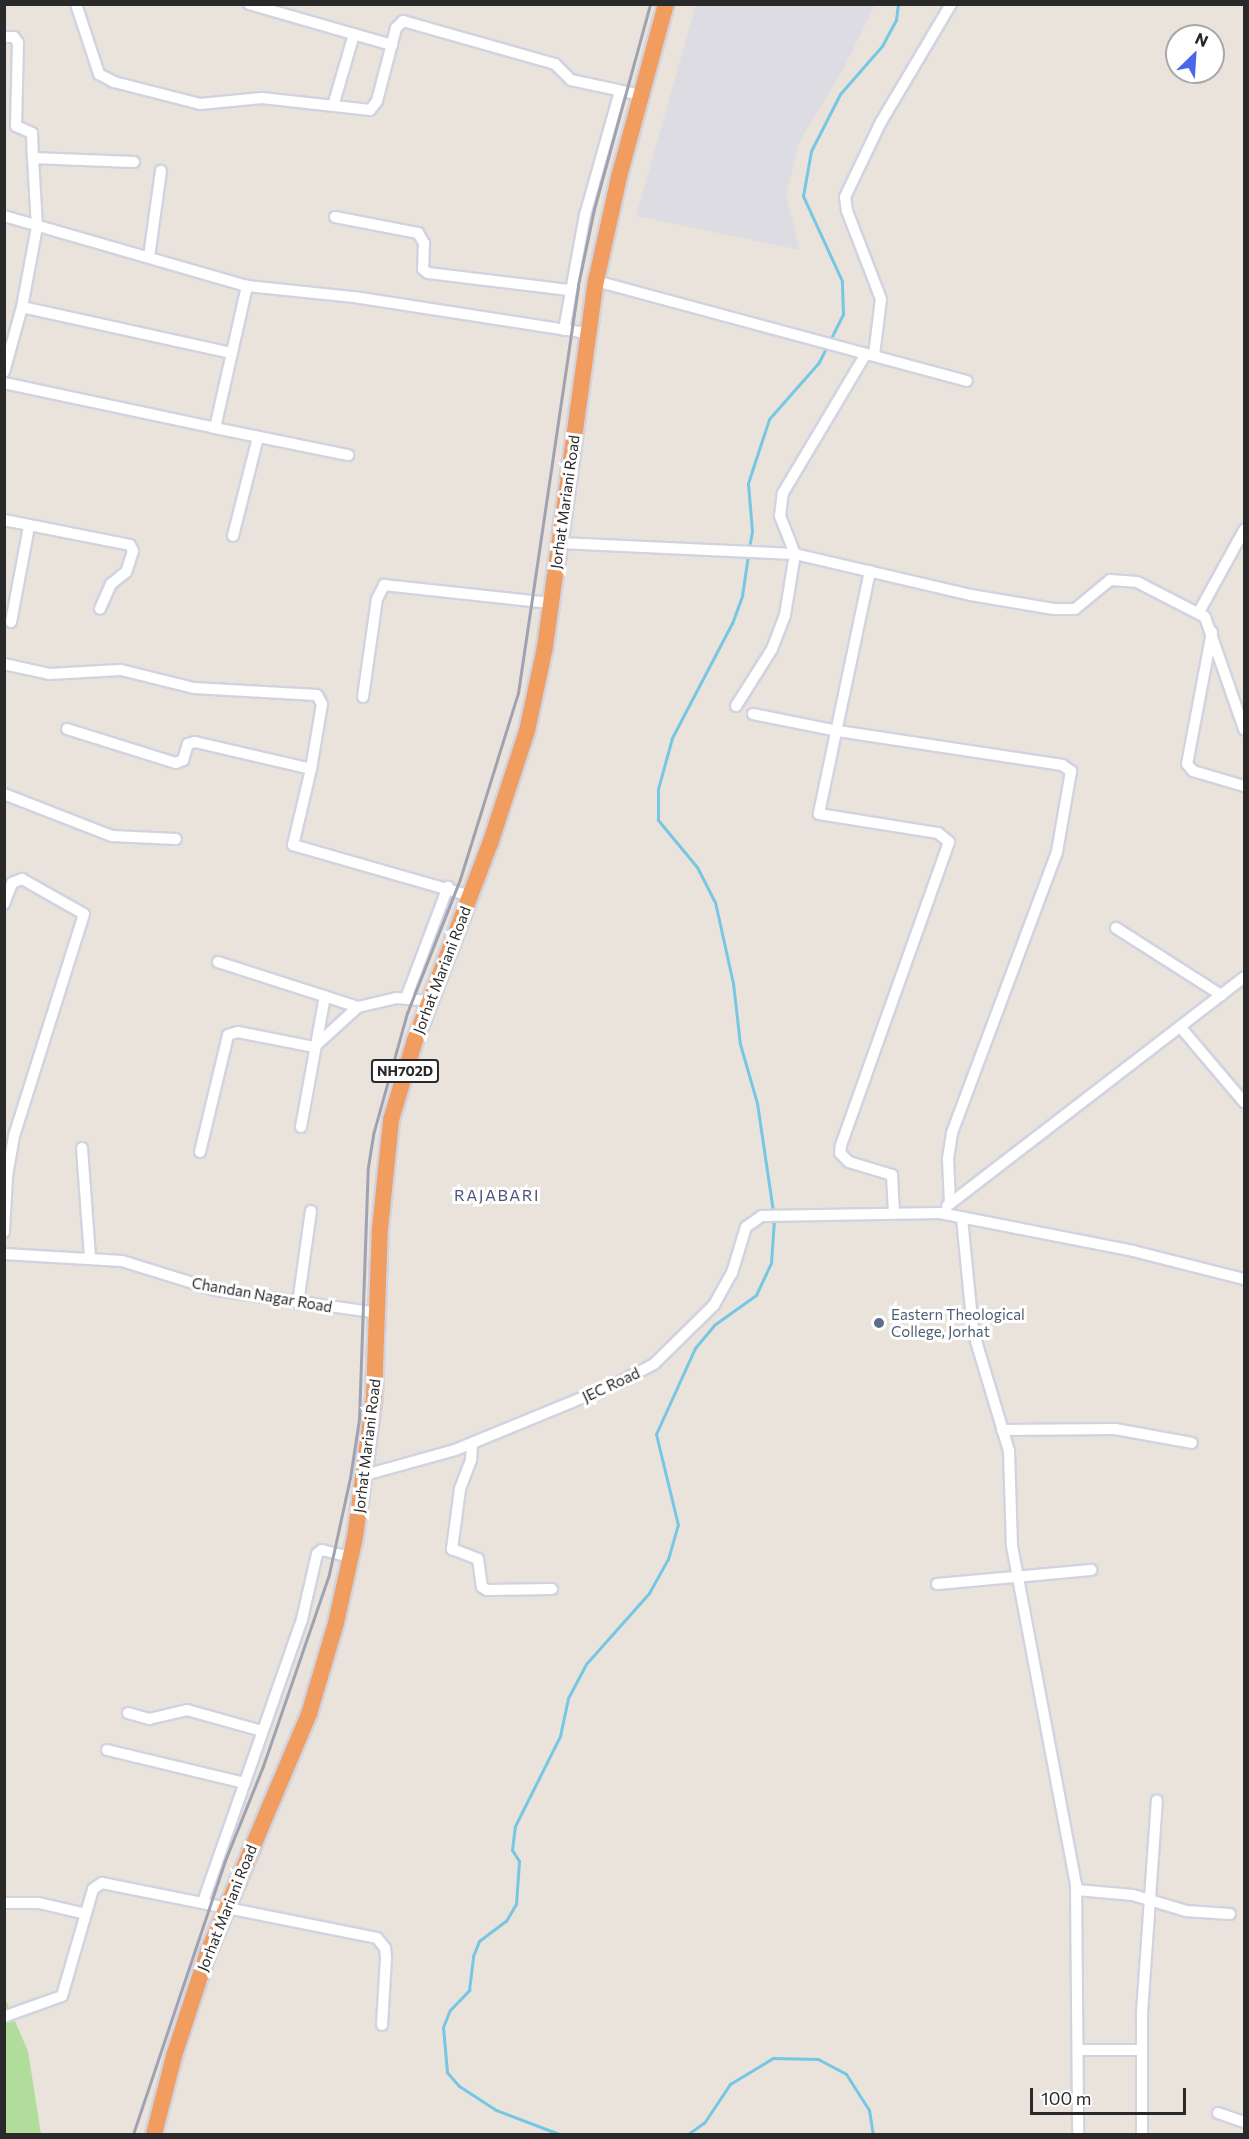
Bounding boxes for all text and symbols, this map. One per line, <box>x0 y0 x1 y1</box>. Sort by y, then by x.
north arrow <box>1165 24 1225 84</box>
text: N <box>1193 28 1211 50</box>
street label: Jorhat Mariani Road <box>547 434 583 570</box>
street label: Jorhat Mariani Road <box>409 904 475 1036</box>
road number: NH702D <box>370 1060 440 1082</box>
district label: RAJABARI <box>454 1185 540 1205</box>
street label: Chandan Nagar Road <box>190 1274 334 1316</box>
place label: Eastern Theological College, Jorhat <box>891 1305 1025 1340</box>
marker: Eastern Theological College, Jorhat <box>872 1316 886 1330</box>
street label: JEC Road <box>579 1364 643 1406</box>
street label: Jorhat Mariani Road <box>350 1378 384 1514</box>
street label: Jorhat Mariani Road <box>193 1842 261 1974</box>
scale bar <box>1033 2076 1189 2114</box>
text: 100 m <box>1041 2087 1091 2109</box>

